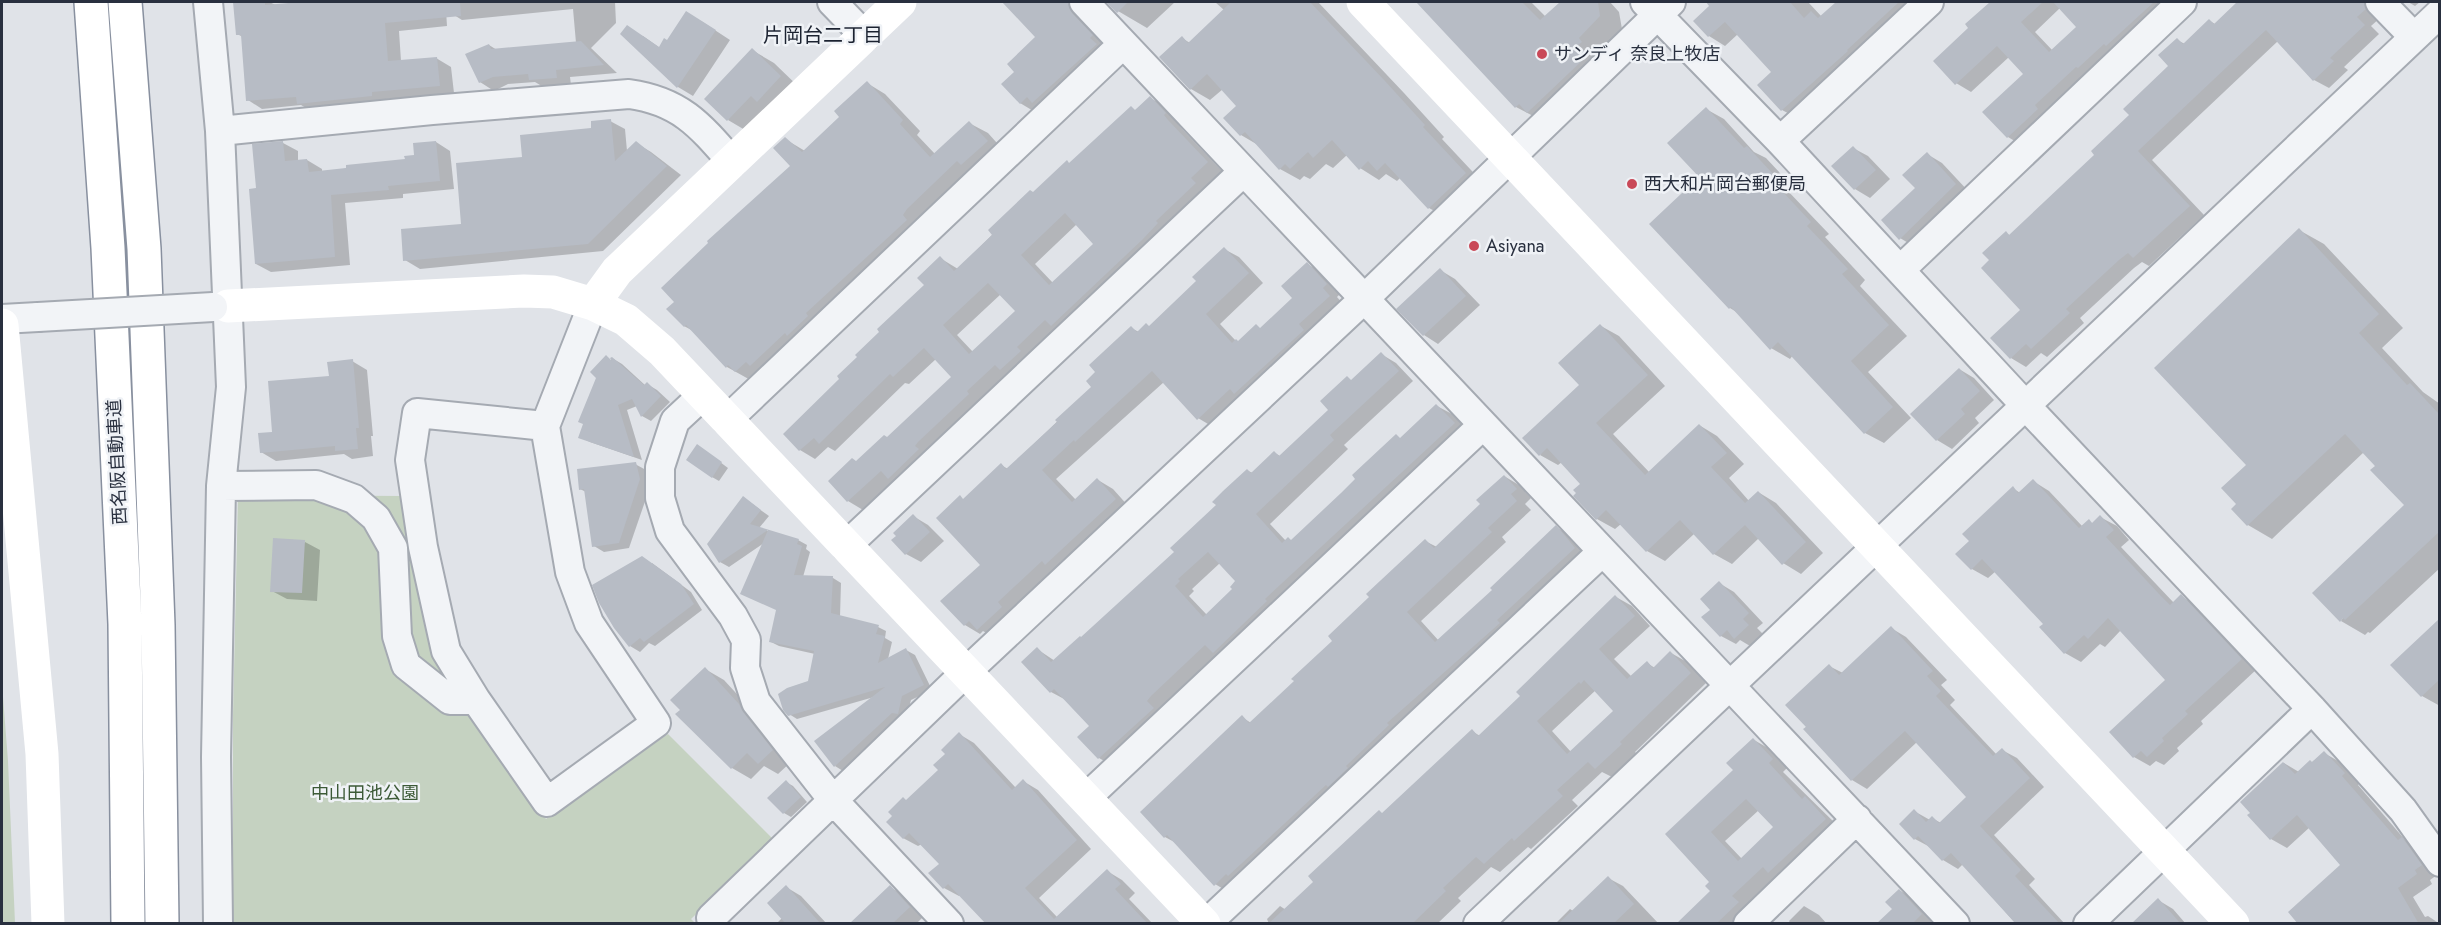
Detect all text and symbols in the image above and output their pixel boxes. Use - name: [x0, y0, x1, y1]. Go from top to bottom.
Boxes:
- district label: 片岡台二丁目: [763, 21, 883, 50]
- place label: サンディ 奈良上牧店: [1554, 41, 1720, 67]
- marker: サンディ 奈良上牧店: [1535, 47, 1549, 61]
- place label: 西大和片岡台郵便局: [1644, 171, 1806, 197]
- marker: 西大和片岡台郵便局: [1625, 177, 1639, 191]
- place label: Asiyana: [1486, 233, 1545, 259]
- marker: Asiyana: [1467, 239, 1481, 253]
- street label: 西名阪自動車道: [101, 398, 133, 526]
- park label: 中山田池公園: [311, 780, 419, 806]

